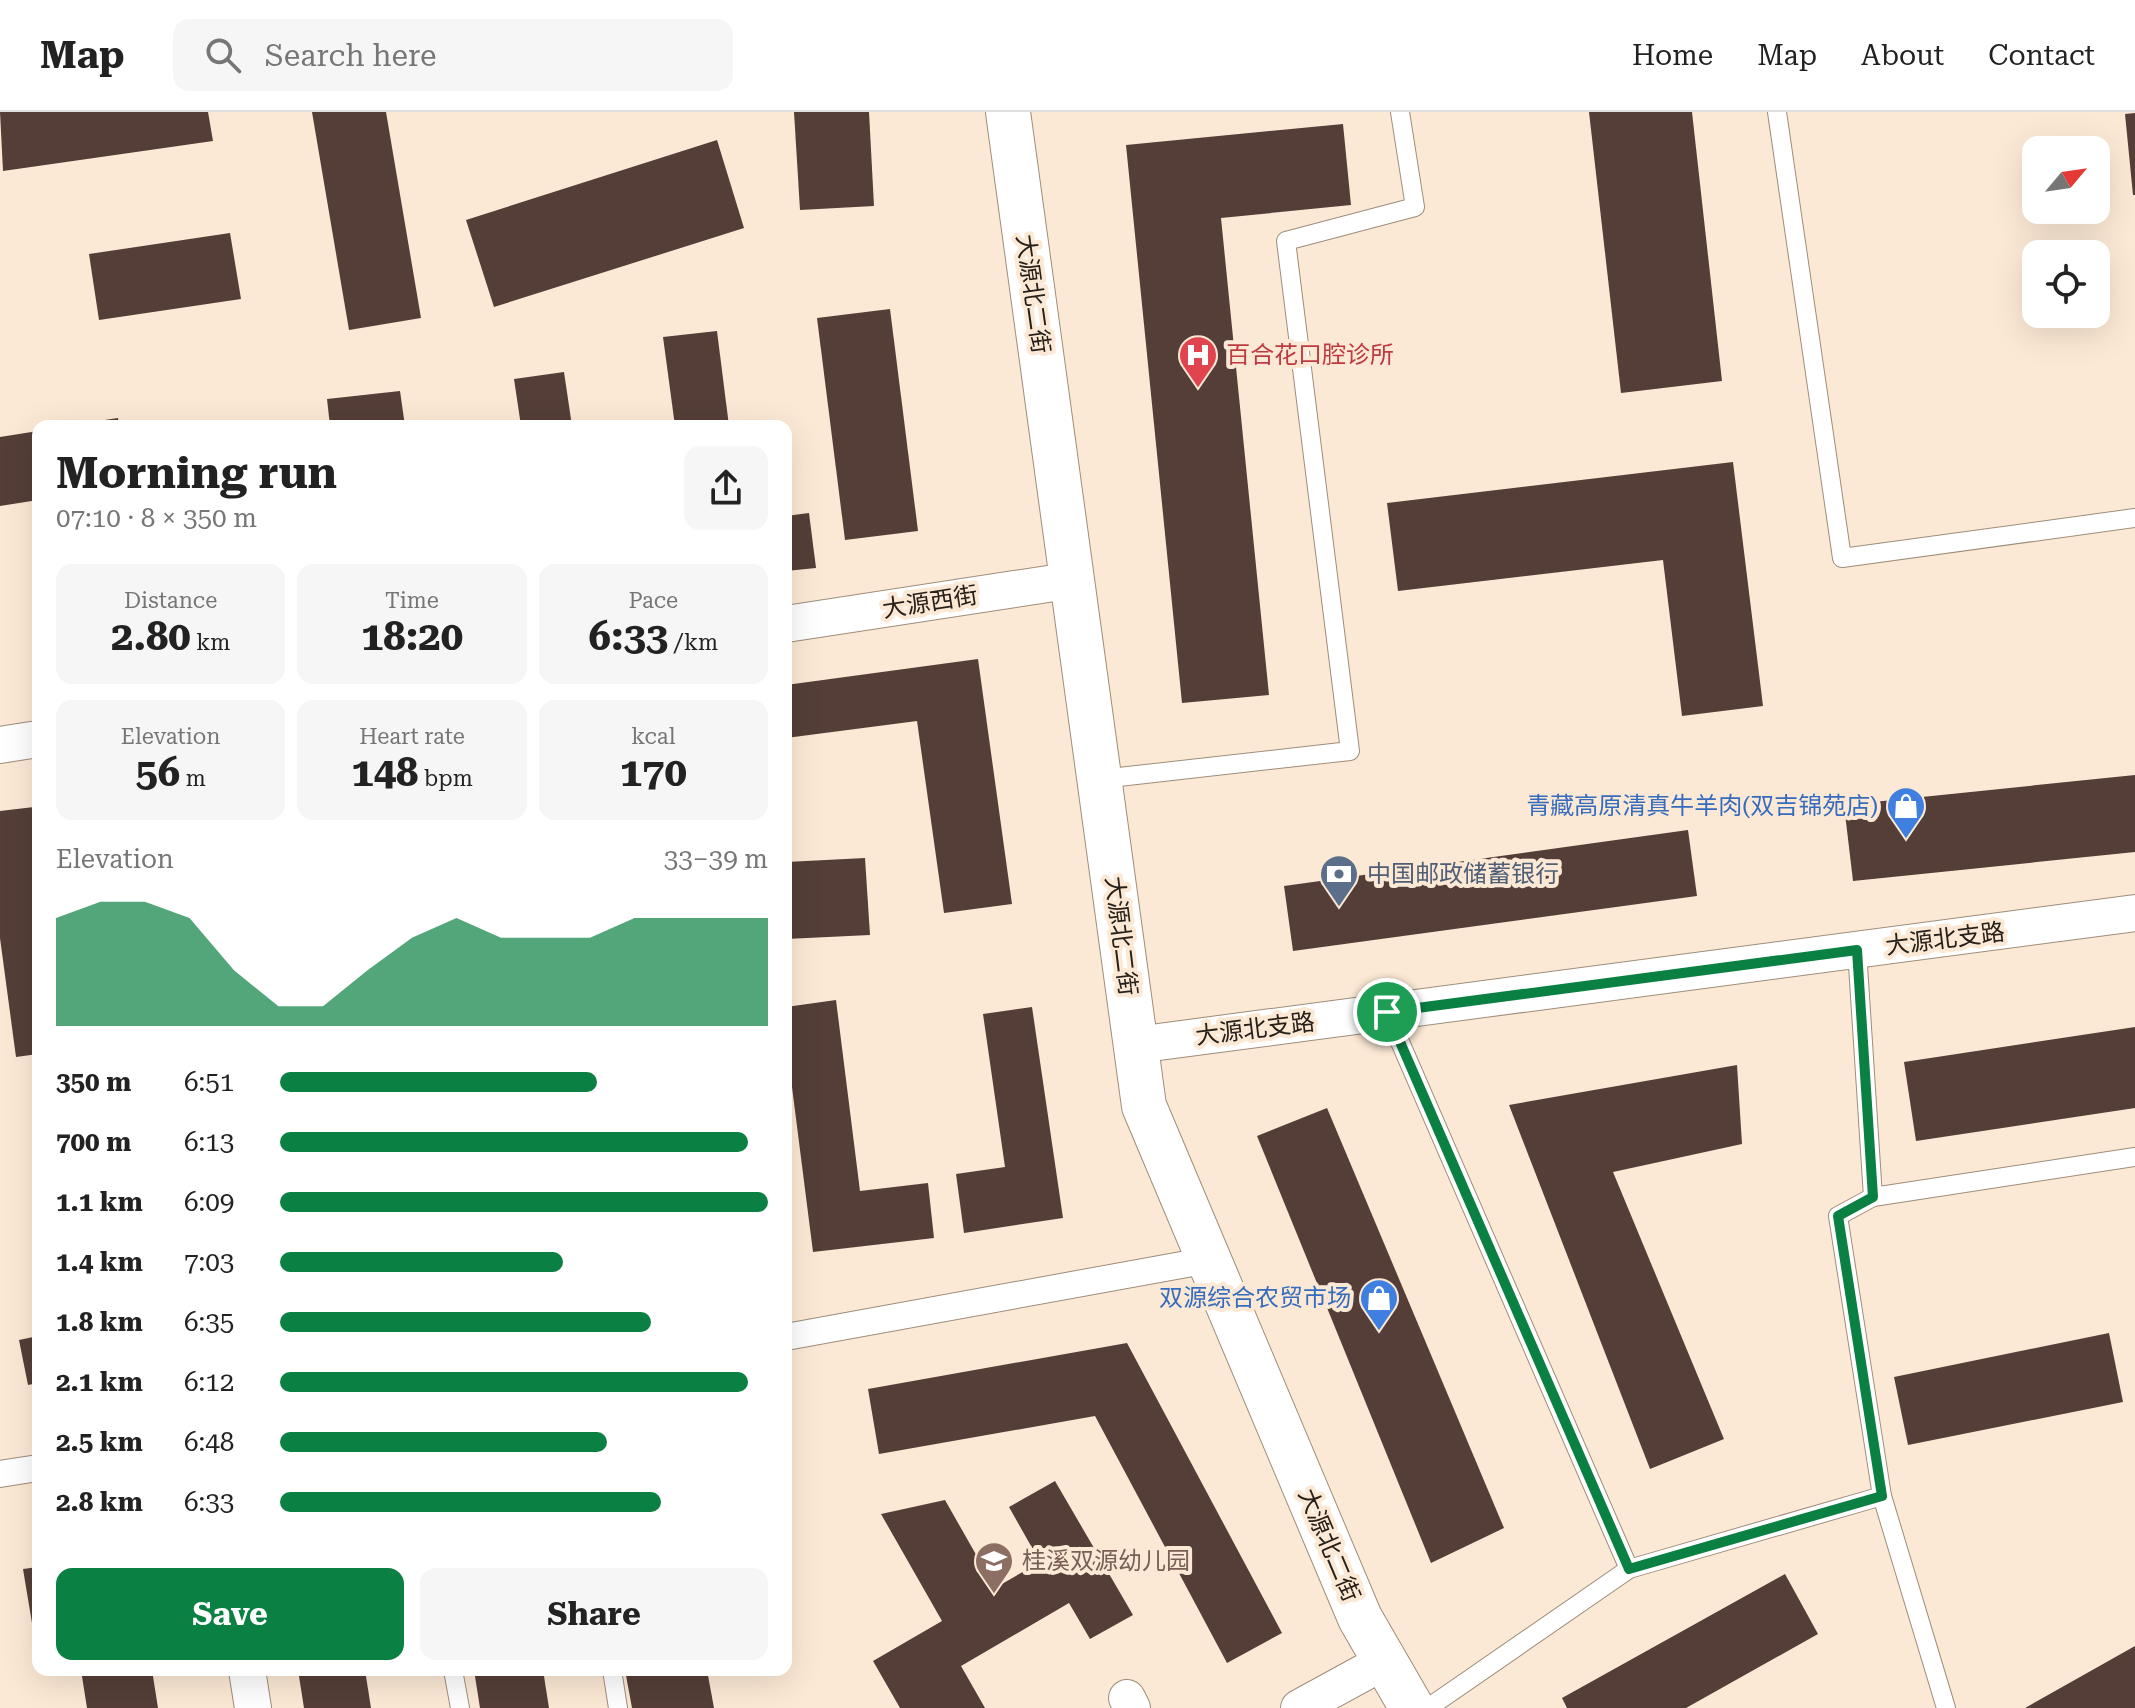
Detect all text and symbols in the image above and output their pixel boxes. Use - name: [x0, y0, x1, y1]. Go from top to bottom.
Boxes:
- search box: [173, 19, 733, 91]
- text: Map: [40, 33, 125, 77]
- icon: search: [201, 33, 245, 77]
- text: Search here: [265, 38, 437, 73]
- text: Home: [1632, 39, 1713, 72]
- text: Map: [1757, 39, 1817, 72]
- text: About: [1861, 39, 1944, 72]
- text: Contact: [1988, 39, 2095, 72]
- north arrow: [2022, 136, 2110, 224]
- map controls: [2022, 136, 2110, 328]
- street label: 大源北二街: [1011, 233, 1055, 355]
- button: locate: [2022, 240, 2110, 328]
- hospital icon: 百合花口腔诊所: [1177, 334, 1219, 389]
- place label: 百合花口腔诊所: [1226, 341, 1394, 369]
- button: share: [684, 446, 768, 530]
- text: Morning run: [56, 447, 337, 499]
- text: 07:10 · 8 × 350 m: [56, 503, 257, 533]
- street label: 大源西街: [880, 581, 980, 623]
- text: Distance: [124, 588, 217, 613]
- text: Time: [385, 588, 439, 613]
- text: Pace: [629, 588, 678, 613]
- text: 2.80: [111, 613, 191, 660]
- text: 18:20: [361, 613, 463, 660]
- text: 6:33: [588, 613, 668, 660]
- text: km: [191, 630, 230, 655]
- text: /km: [668, 630, 718, 655]
- text: Elevation: [121, 724, 221, 749]
- text: Heart rate: [359, 724, 465, 749]
- text: kcal: [631, 724, 675, 749]
- text: 56: [135, 749, 180, 796]
- text: 148: [351, 749, 418, 796]
- text: 170: [620, 749, 687, 796]
- text: m: [180, 766, 206, 791]
- text: bpm: [418, 766, 473, 791]
- shop icon: 青藏高原清真牛羊肉(双吉锦苑店): [1885, 785, 1927, 840]
- place label: 青藏高原清真牛羊肉(双吉锦苑店): [1526, 792, 1878, 820]
- text: Elevation: [56, 844, 174, 874]
- text: 33–39 m: [664, 844, 768, 874]
- bank icon: 中国邮政储蓄银行: [1318, 853, 1360, 908]
- place label: 中国邮政储蓄银行: [1367, 860, 1559, 888]
- street label: 大源北二街: [1100, 875, 1142, 997]
- street label: 大源北支路: [1884, 918, 2006, 960]
- pin: [1353, 978, 1421, 1046]
- icon: arrive: [1365, 990, 1409, 1034]
- street label: 大源北支路: [1194, 1008, 1316, 1050]
- text: 350 m: [56, 1067, 131, 1097]
- text: 6:51: [184, 1067, 234, 1097]
- text: 700 m: [56, 1127, 131, 1157]
- text: 6:13: [184, 1127, 234, 1157]
- text: 1.1 km: [56, 1187, 143, 1217]
- text: 6:09: [184, 1187, 234, 1217]
- text: 1.4 km: [56, 1247, 143, 1277]
- text: 7:03: [184, 1247, 234, 1277]
- shop icon: 双源综合农贸市场: [1358, 1277, 1400, 1332]
- place label: 双源综合农贸市场: [1159, 1284, 1351, 1312]
- text: 1.8 km: [56, 1307, 143, 1337]
- text: 6:35: [184, 1307, 234, 1337]
- text: 2.1 km: [56, 1367, 143, 1397]
- text: 6:12: [184, 1367, 234, 1397]
- text: 2.5 km: [56, 1427, 143, 1457]
- text: 6:48: [184, 1427, 234, 1457]
- street label: 大源北二街: [1293, 1484, 1365, 1606]
- text: 2.8 km: [56, 1487, 143, 1517]
- text: 6:33: [184, 1487, 234, 1517]
- school or university icon: 桂溪双源幼儿园: [973, 1540, 1015, 1595]
- place label: 桂溪双源幼儿园: [1022, 1547, 1190, 1575]
- button: Save: [56, 1568, 404, 1660]
- button: Share: [420, 1568, 768, 1660]

